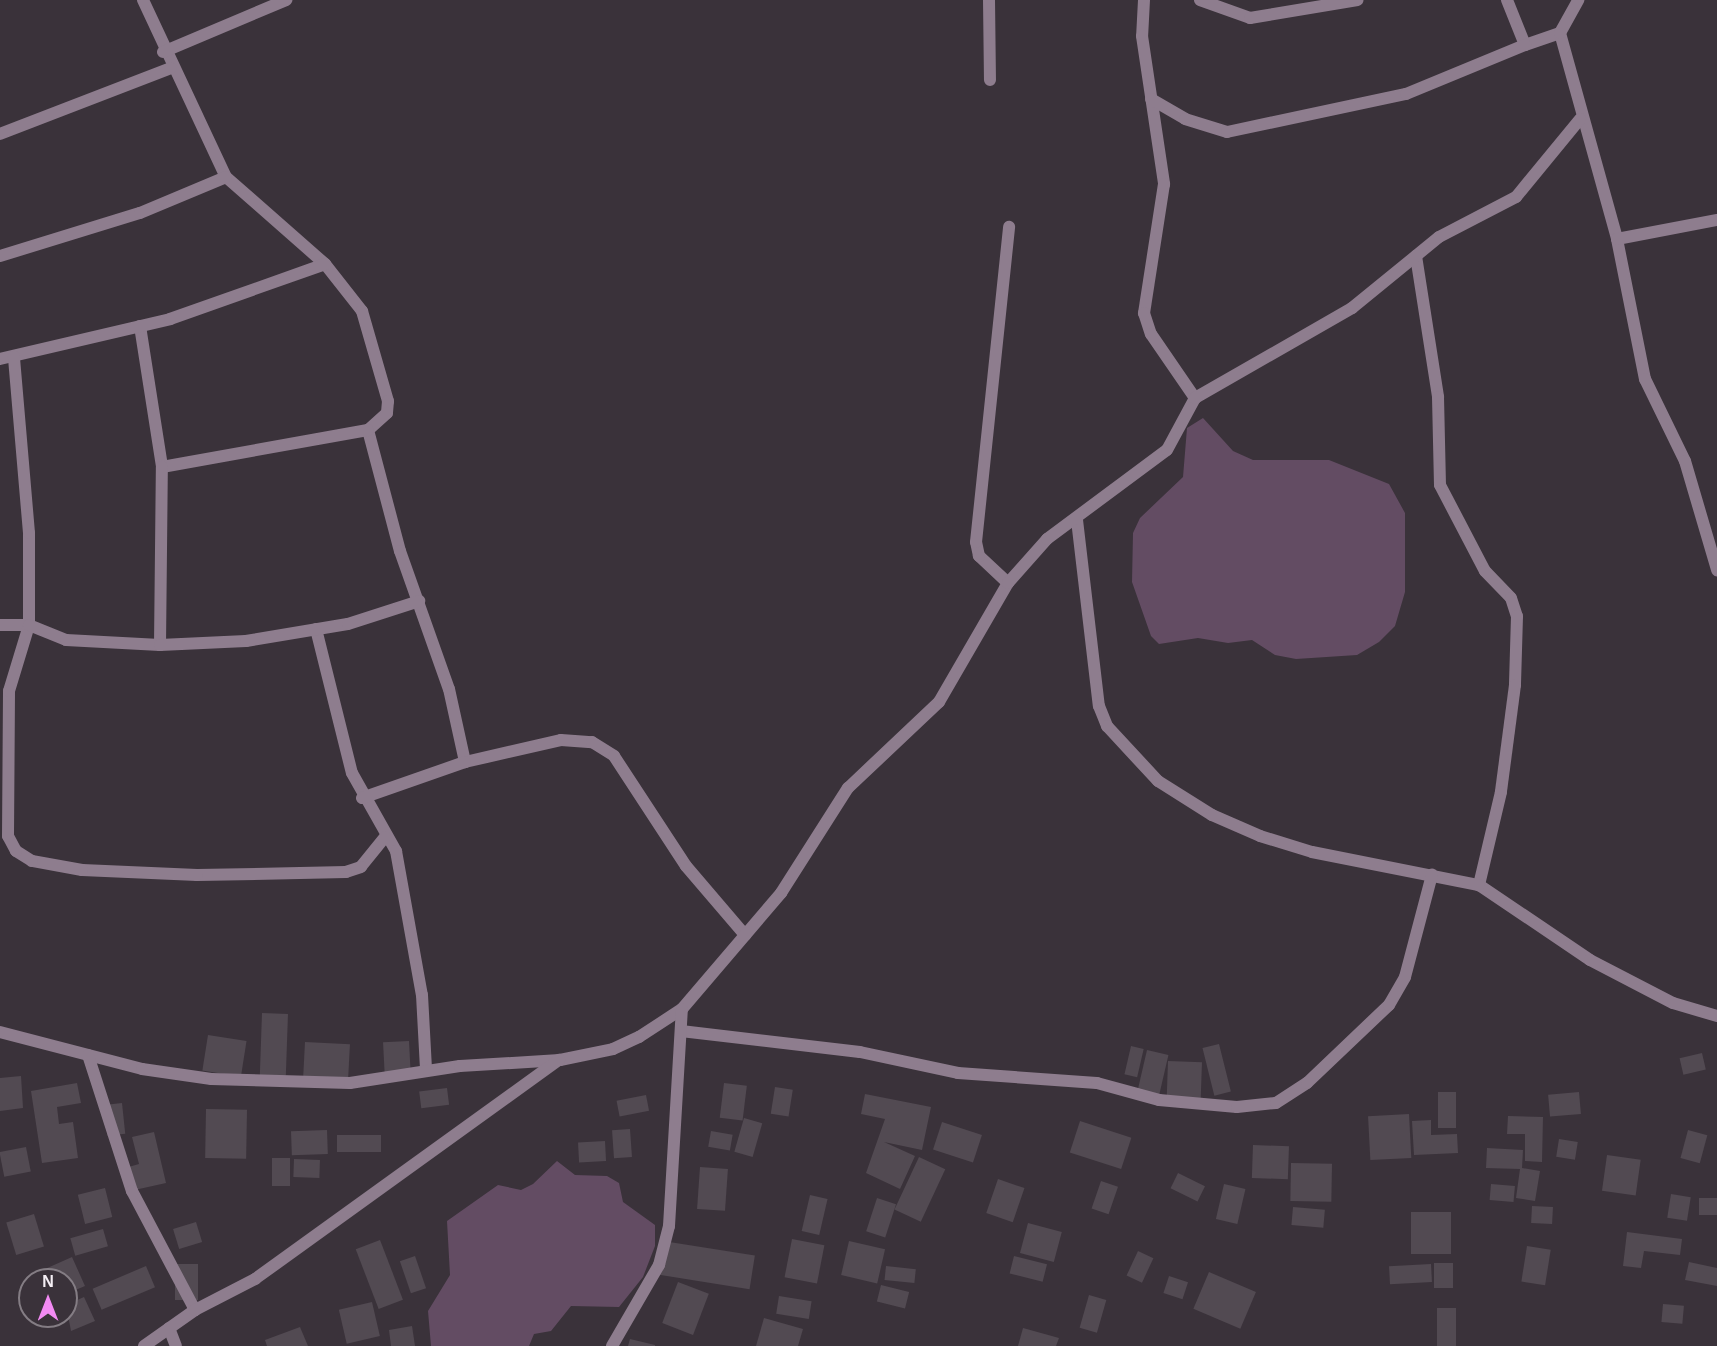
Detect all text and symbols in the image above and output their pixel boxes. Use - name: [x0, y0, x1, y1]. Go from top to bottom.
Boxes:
- north arrow: [18, 1268, 78, 1328]
- text: N: [42, 1273, 54, 1290]

